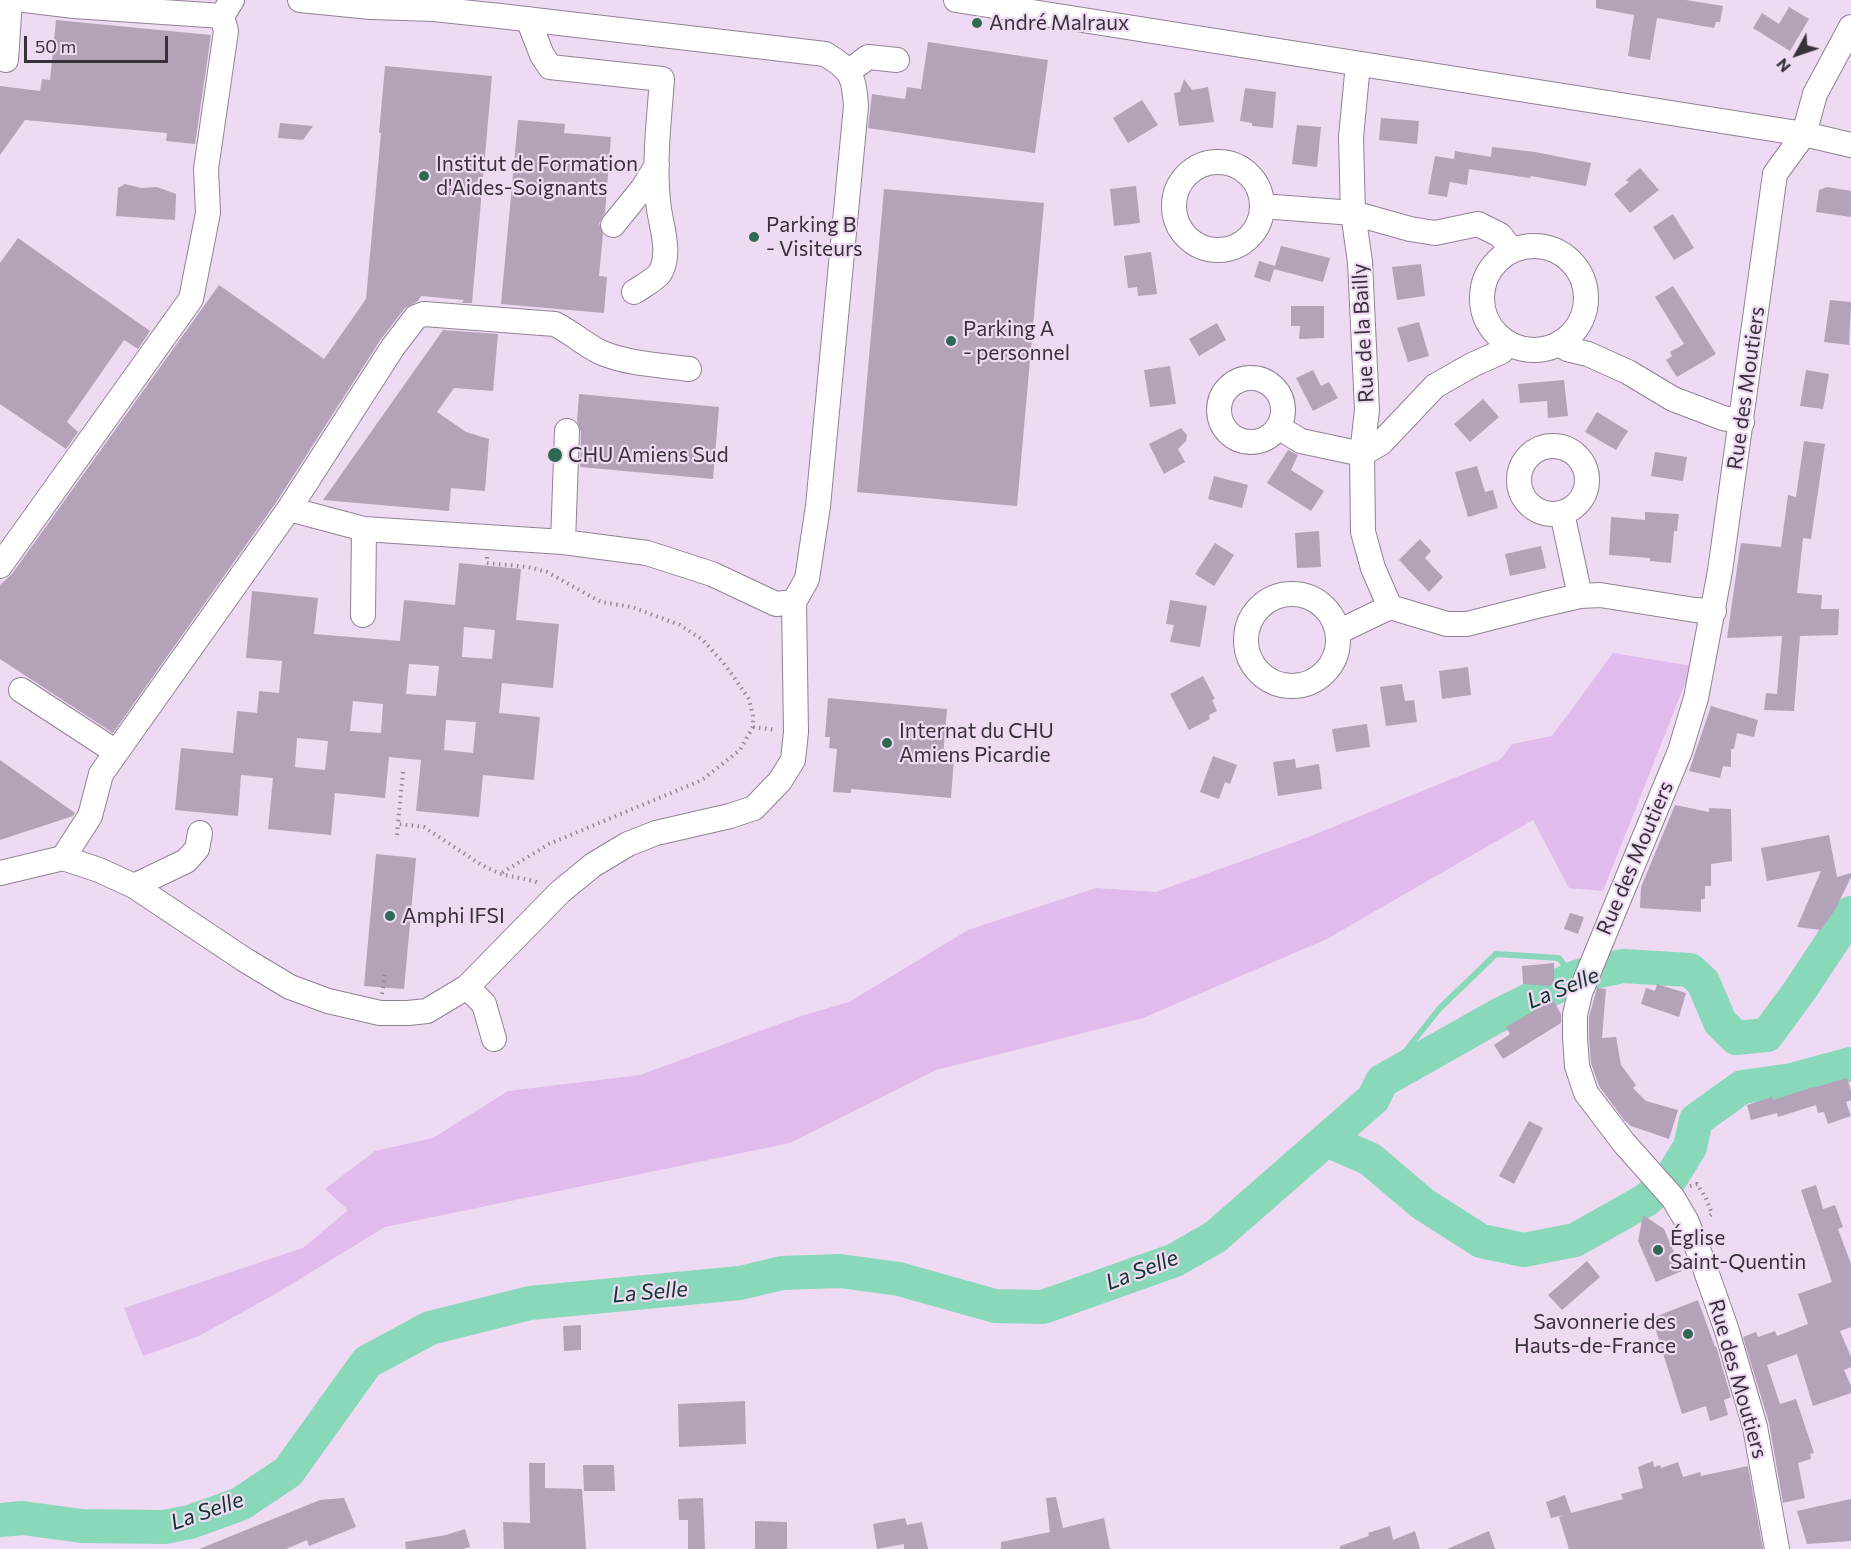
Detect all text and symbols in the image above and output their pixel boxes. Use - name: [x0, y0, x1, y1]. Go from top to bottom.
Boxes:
- place label: André Malraux: [989, 10, 1129, 36]
- marker: André Malraux: [970, 16, 984, 30]
- scale bar: [27, 24, 171, 62]
- north arrow: [1767, 24, 1827, 84]
- text: 50 m: [35, 35, 76, 57]
- text: N: [1772, 55, 1794, 77]
- place label: Institut de Formation d'Aides-Soignants: [436, 151, 638, 201]
- marker: Institut de Formation d'Aides-Soignants: [417, 169, 431, 183]
- place label: Parking B - Visiteurs: [766, 212, 863, 262]
- marker: Parking B - Visiteurs: [747, 230, 761, 244]
- street label: Rue de la Bailly: [1347, 263, 1379, 403]
- street label: Rue des Moutiers: [1722, 305, 1770, 471]
- place label: Parking A - personnel: [963, 316, 1070, 366]
- marker: Parking A - personnel: [944, 334, 958, 348]
- place label: CHU Amiens Sud: [568, 442, 729, 468]
- marker: CHU Amiens Sud: [546, 446, 564, 464]
- place label: Internat du CHU Amiens Picardie: [899, 718, 1054, 768]
- marker: Internat du CHU Amiens Picardie: [880, 736, 894, 750]
- street label: Rue des Moutiers: [1591, 777, 1679, 939]
- place label: Amphi IFSI: [402, 903, 505, 929]
- marker: Amphi IFSI: [383, 909, 397, 923]
- water label: La Selle: [1523, 962, 1603, 1014]
- place label: Église Saint-Quentin: [1670, 1225, 1806, 1275]
- marker: Église Saint-Quentin: [1651, 1243, 1665, 1257]
- water label: La Selle: [1102, 1244, 1182, 1296]
- water label: La Selle: [611, 1276, 689, 1308]
- street label: Rue des Moutiers: [1703, 1296, 1773, 1462]
- place label: Savonnerie des Hauts-de-France: [1514, 1309, 1676, 1359]
- marker: Savonnerie des Hauts-de-France: [1681, 1327, 1695, 1341]
- water label: La Selle: [167, 1486, 247, 1536]

